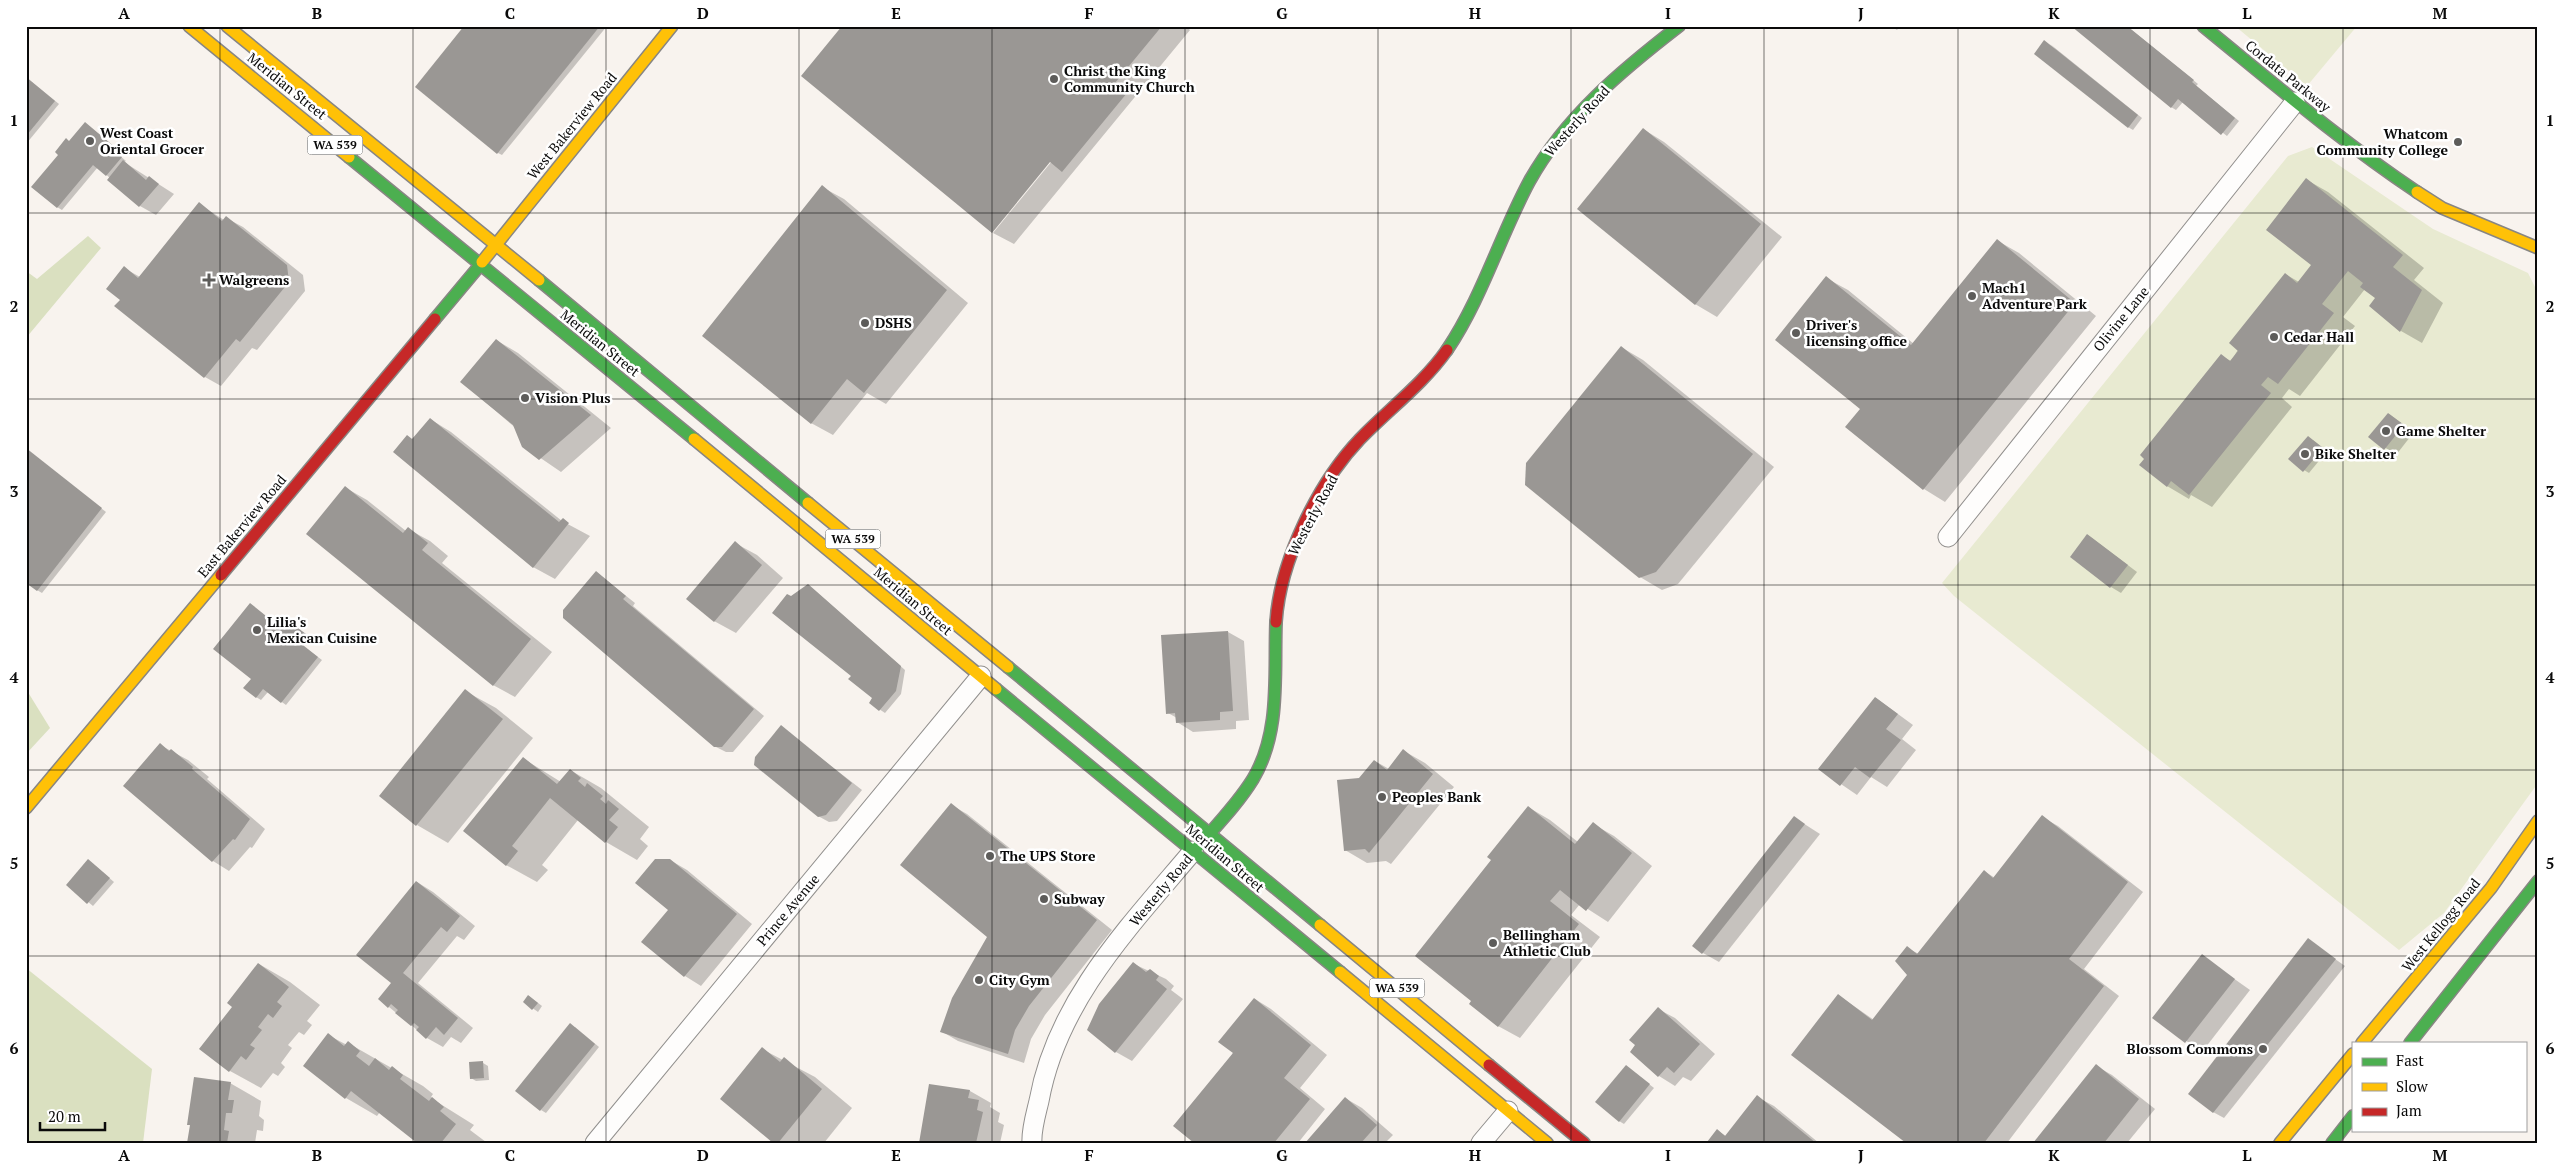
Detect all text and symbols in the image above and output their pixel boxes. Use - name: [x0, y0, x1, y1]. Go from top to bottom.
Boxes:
- text: A: [118, 2, 130, 24]
- text: B: [312, 2, 322, 24]
- text: C: [505, 2, 515, 24]
- text: D: [697, 2, 709, 24]
- text: E: [891, 2, 901, 24]
- text: F: [1084, 2, 1094, 24]
- text: G: [1276, 2, 1288, 24]
- text: H: [1469, 2, 1481, 24]
- text: I: [1665, 2, 1671, 24]
- text: J: [1858, 2, 1864, 24]
- text: K: [2048, 2, 2060, 24]
- text: L: [2242, 2, 2252, 24]
- text: M: [2433, 2, 2448, 24]
- street label: Cordata Parkway: [2242, 35, 2336, 116]
- street label: Meridian Street: [244, 48, 332, 124]
- place label: Christ the King Community Church: [1064, 61, 1195, 96]
- street label: West Bakerview Road: [523, 68, 621, 183]
- marker: Christ the King Community Church: [1048, 73, 1060, 85]
- street label: Westerly Road: [1540, 81, 1614, 160]
- text: 1: [9, 109, 19, 131]
- text: 1: [2545, 109, 2555, 131]
- place label: West Coast Oriental Grocer: [100, 123, 204, 158]
- place label: Whatcom Community College: [2317, 124, 2448, 159]
- marker: West Coast Oriental Grocer: [84, 135, 96, 147]
- road number: WA 539: [308, 136, 362, 154]
- marker: Whatcom Community College: [2452, 136, 2464, 148]
- place label: Walgreens: [219, 270, 289, 289]
- marker: Walgreens: [203, 274, 215, 286]
- place label: Mach1 Adventure Park: [1982, 278, 2088, 313]
- street label: Olivine Lane: [2088, 282, 2153, 355]
- marker: Mach1 Adventure Park: [1966, 290, 1978, 302]
- text: 2: [9, 295, 19, 317]
- text: 2: [2545, 295, 2555, 317]
- street label: Meridian Street: [557, 305, 645, 381]
- place label: DSHS: [875, 313, 912, 332]
- place label: Driver's licensing office: [1806, 315, 1907, 350]
- marker: DSHS: [859, 317, 871, 329]
- marker: Driver's licensing office: [1790, 327, 1802, 339]
- place label: Cedar Hall: [2284, 327, 2355, 346]
- marker: Cedar Hall: [2268, 331, 2280, 343]
- place label: Vision Plus: [535, 388, 611, 407]
- marker: Vision Plus: [519, 392, 531, 404]
- place label: Game Shelter: [2396, 421, 2486, 440]
- marker: Game Shelter: [2380, 425, 2392, 437]
- place label: Bike Shelter: [2315, 444, 2396, 463]
- marker: Bike Shelter: [2299, 448, 2311, 460]
- street label: East Bakerview Road: [193, 470, 290, 581]
- street label: Westerly Road: [1283, 471, 1342, 558]
- text: 3: [9, 480, 19, 502]
- text: 3: [2545, 480, 2555, 502]
- road number: WA 539: [826, 530, 880, 548]
- street label: Meridian Street: [870, 562, 957, 640]
- place label: Lilia's Mexican Cuisine: [267, 612, 378, 647]
- marker: Lilia's Mexican Cuisine: [251, 624, 263, 636]
- text: 4: [9, 666, 19, 688]
- text: 4: [2545, 666, 2555, 688]
- place label: Peoples Bank: [1392, 787, 1482, 806]
- marker: Peoples Bank: [1376, 791, 1388, 803]
- street label: Meridian Street: [1182, 819, 1269, 897]
- place label: The UPS Store: [1000, 846, 1096, 865]
- street label: Westerly Road: [1125, 849, 1197, 930]
- marker: The UPS Store: [984, 850, 996, 862]
- text: 5: [9, 852, 19, 874]
- text: 5: [2545, 852, 2555, 874]
- street label: Prince Avenue: [752, 870, 823, 950]
- street label: West Kellogg Road: [2397, 874, 2484, 975]
- place label: Subway: [1054, 889, 1105, 908]
- marker: Subway: [1038, 893, 1050, 905]
- place label: Bellingham Athletic Club: [1503, 925, 1591, 960]
- marker: Bellingham Athletic Club: [1487, 937, 1499, 949]
- place label: City Gym: [989, 970, 1050, 989]
- marker: City Gym: [973, 974, 985, 986]
- road number: WA 539: [1370, 978, 1424, 998]
- text: 6: [9, 1037, 19, 1059]
- text: 6: [2545, 1037, 2555, 1059]
- place label: Blossom Commons: [2127, 1039, 2253, 1058]
- legend: [2352, 1042, 2526, 1132]
- marker: Blossom Commons: [2257, 1043, 2269, 1055]
- text: Fast: [2396, 1050, 2424, 1070]
- text: Slow: [2396, 1076, 2429, 1096]
- scale bar: [40, 1099, 105, 1131]
- text: Jam: [2396, 1100, 2422, 1120]
- text: 20 m: [48, 1106, 81, 1126]
- text: A: [118, 1144, 130, 1166]
- text: B: [312, 1144, 322, 1166]
- text: C: [505, 1144, 515, 1166]
- text: D: [697, 1144, 709, 1166]
- text: E: [891, 1144, 901, 1166]
- text: F: [1084, 1144, 1094, 1166]
- text: G: [1276, 1144, 1288, 1166]
- text: H: [1469, 1144, 1481, 1166]
- text: I: [1665, 1144, 1671, 1166]
- text: J: [1858, 1144, 1864, 1166]
- text: K: [2048, 1144, 2060, 1166]
- text: L: [2242, 1144, 2252, 1166]
- text: M: [2433, 1144, 2448, 1166]

